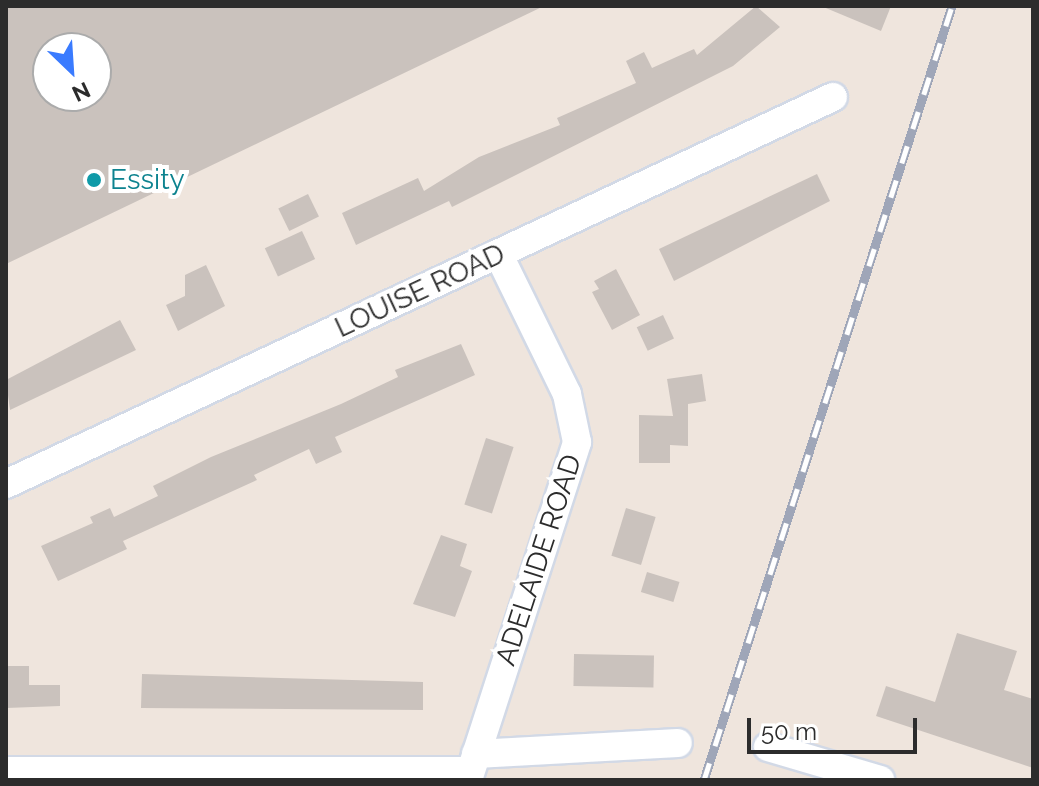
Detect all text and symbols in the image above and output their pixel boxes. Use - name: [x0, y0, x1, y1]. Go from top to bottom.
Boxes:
- north arrow: [32, 32, 112, 112]
- text: N: [68, 77, 94, 107]
- place label: Essity: [110, 163, 185, 197]
- marker: Essity: [85, 171, 103, 189]
- street label: LOUISE ROAD: [330, 237, 510, 345]
- street label: ADELAIDE ROAD: [489, 450, 589, 670]
- scale bar: [751, 702, 921, 752]
- text: 50 m: [761, 717, 817, 746]

